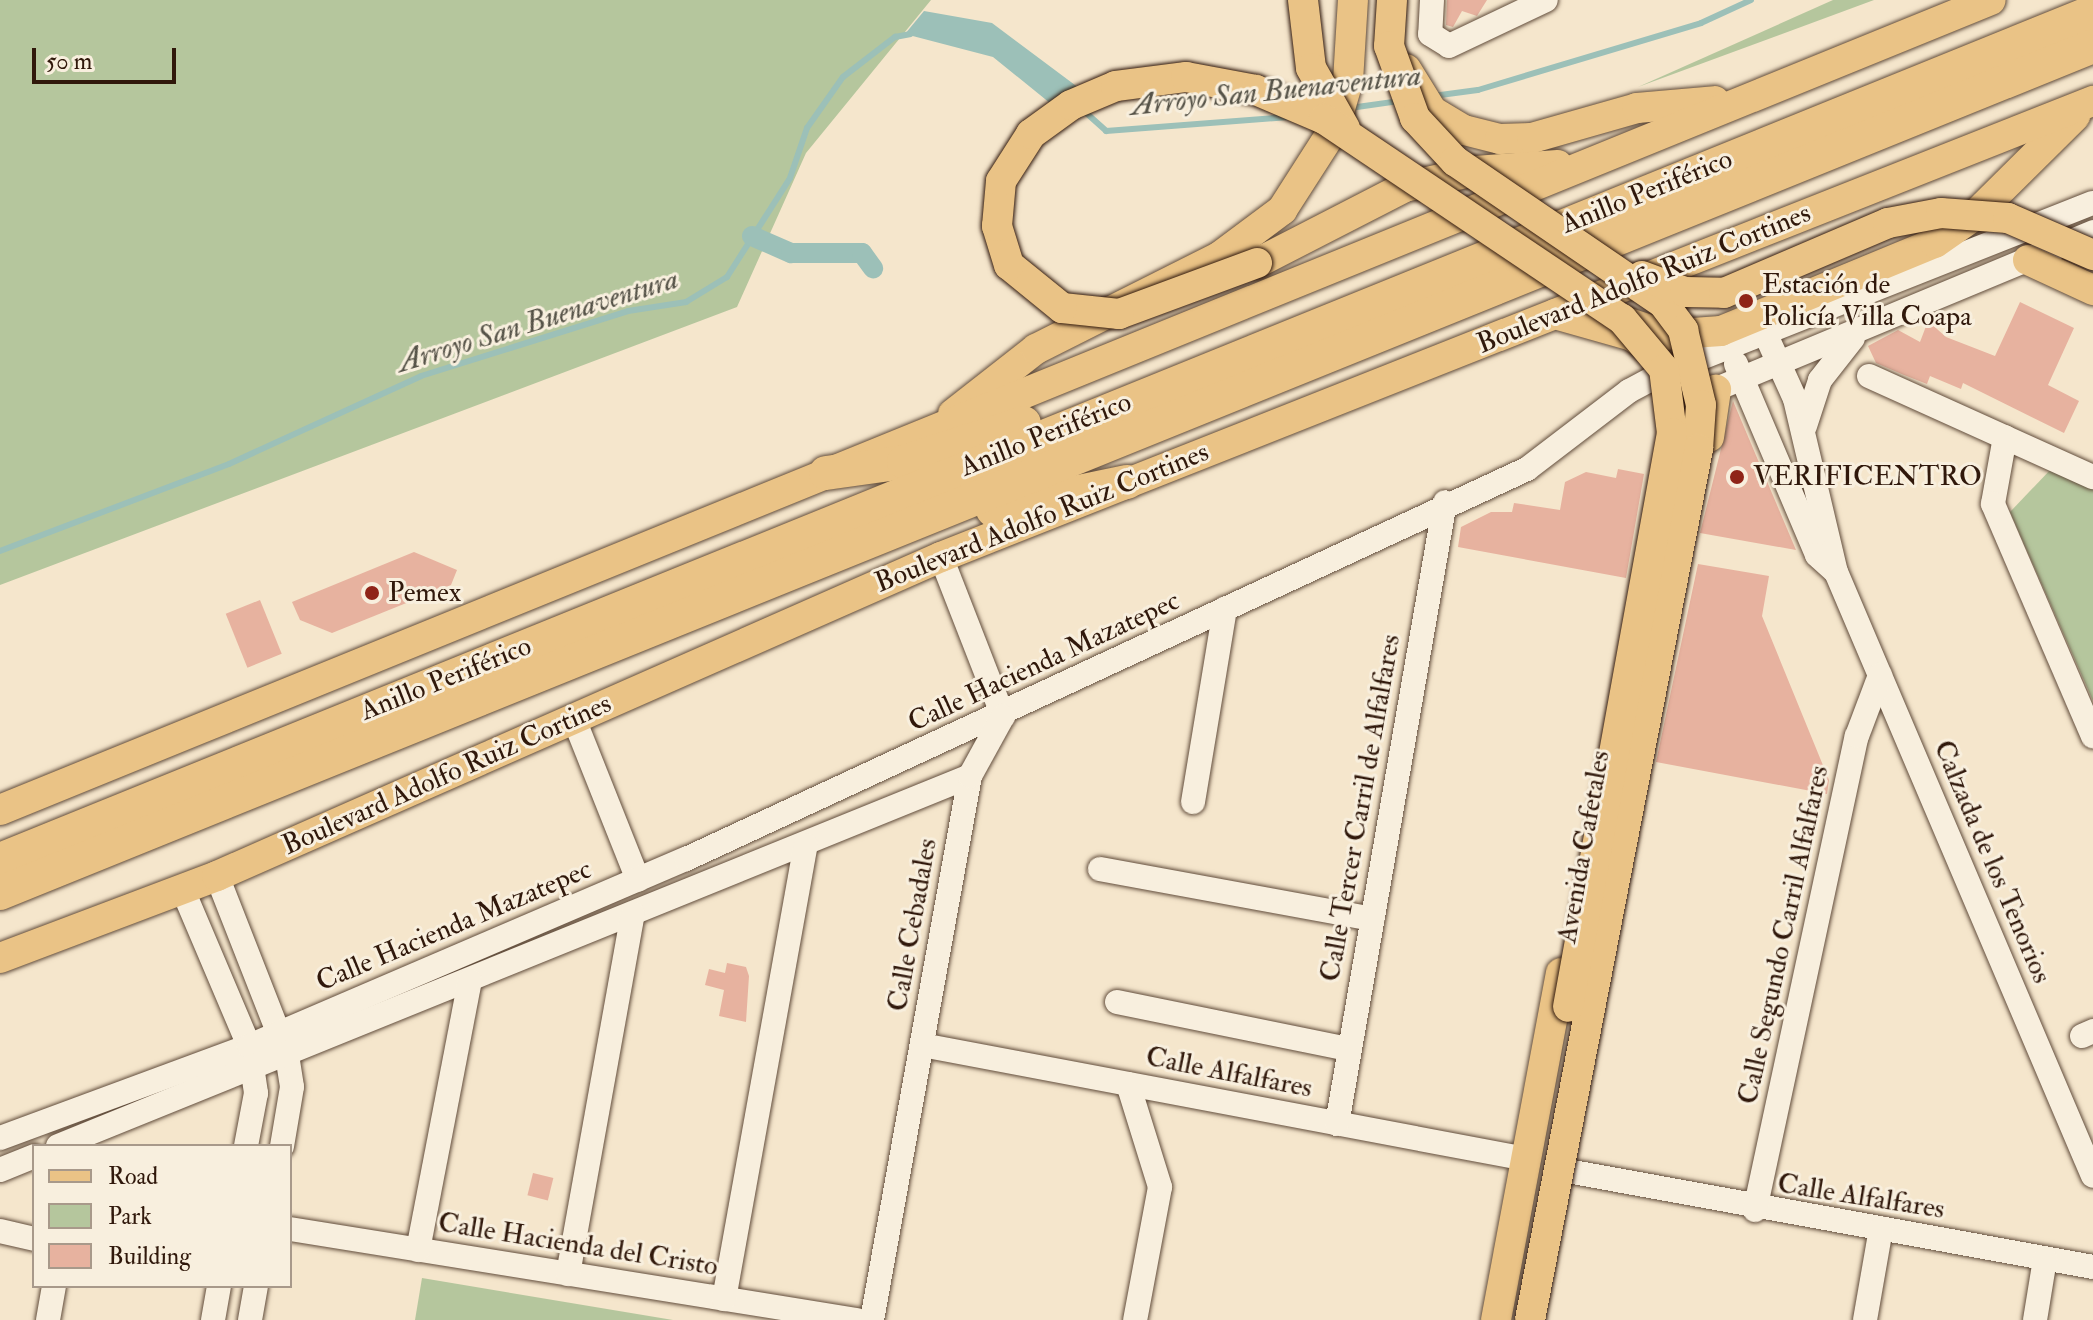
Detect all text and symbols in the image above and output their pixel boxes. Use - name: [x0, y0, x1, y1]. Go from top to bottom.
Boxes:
- scale bar: [36, 32, 180, 82]
- text: 50 m: [46, 46, 92, 77]
- water label: Arroyo San Buenaventura: [1129, 58, 1423, 124]
- street label: Anillo Periférico: [1557, 142, 1737, 242]
- street label: Boulevard Adolfo Ruiz Cortines: [1472, 197, 1816, 361]
- water label: Arroyo San Buenaventura: [393, 261, 683, 381]
- place label: Estación de Policía Villa Coapa: [1762, 268, 1972, 334]
- marker: Estación de Policía Villa Coapa: [1737, 292, 1755, 310]
- street label: Anillo Periférico: [956, 385, 1136, 485]
- street label: Boulevard Adolfo Ruiz Cortines: [870, 436, 1214, 600]
- place label: VERIFICENTRO: [1753, 460, 1982, 494]
- marker: VERIFICENTRO: [1728, 468, 1746, 486]
- place label: Pemex: [388, 576, 461, 610]
- marker: Pemex: [363, 584, 381, 602]
- street label: Calle Hacienda Mazatepec: [903, 584, 1185, 740]
- street label: Anillo Periférico: [356, 629, 536, 729]
- street label: Calle Tercer Carril de Alfalfares: [1314, 632, 1408, 984]
- street label: Boulevard Adolfo Ruiz Cortines: [277, 687, 617, 863]
- street label: Calzada de los Tenorios: [1926, 736, 2058, 988]
- street label: Avenida Cafetales: [1551, 748, 1617, 946]
- street label: Calle Segundo Carril Alfalfares: [1732, 763, 1836, 1107]
- street label: Calle Cebadales: [881, 836, 945, 1014]
- street label: Calle Hacienda Mazatepec: [311, 853, 597, 999]
- street label: Calle Alfalfares: [1143, 1040, 1315, 1106]
- legend: [32, 1144, 292, 1288]
- text: Road: [108, 1161, 158, 1192]
- street label: Calle Alfalfares: [1775, 1167, 1947, 1227]
- text: Park: [108, 1201, 152, 1232]
- street label: Calle Hacienda del Cristo: [436, 1206, 720, 1284]
- text: Building: [108, 1241, 191, 1272]

